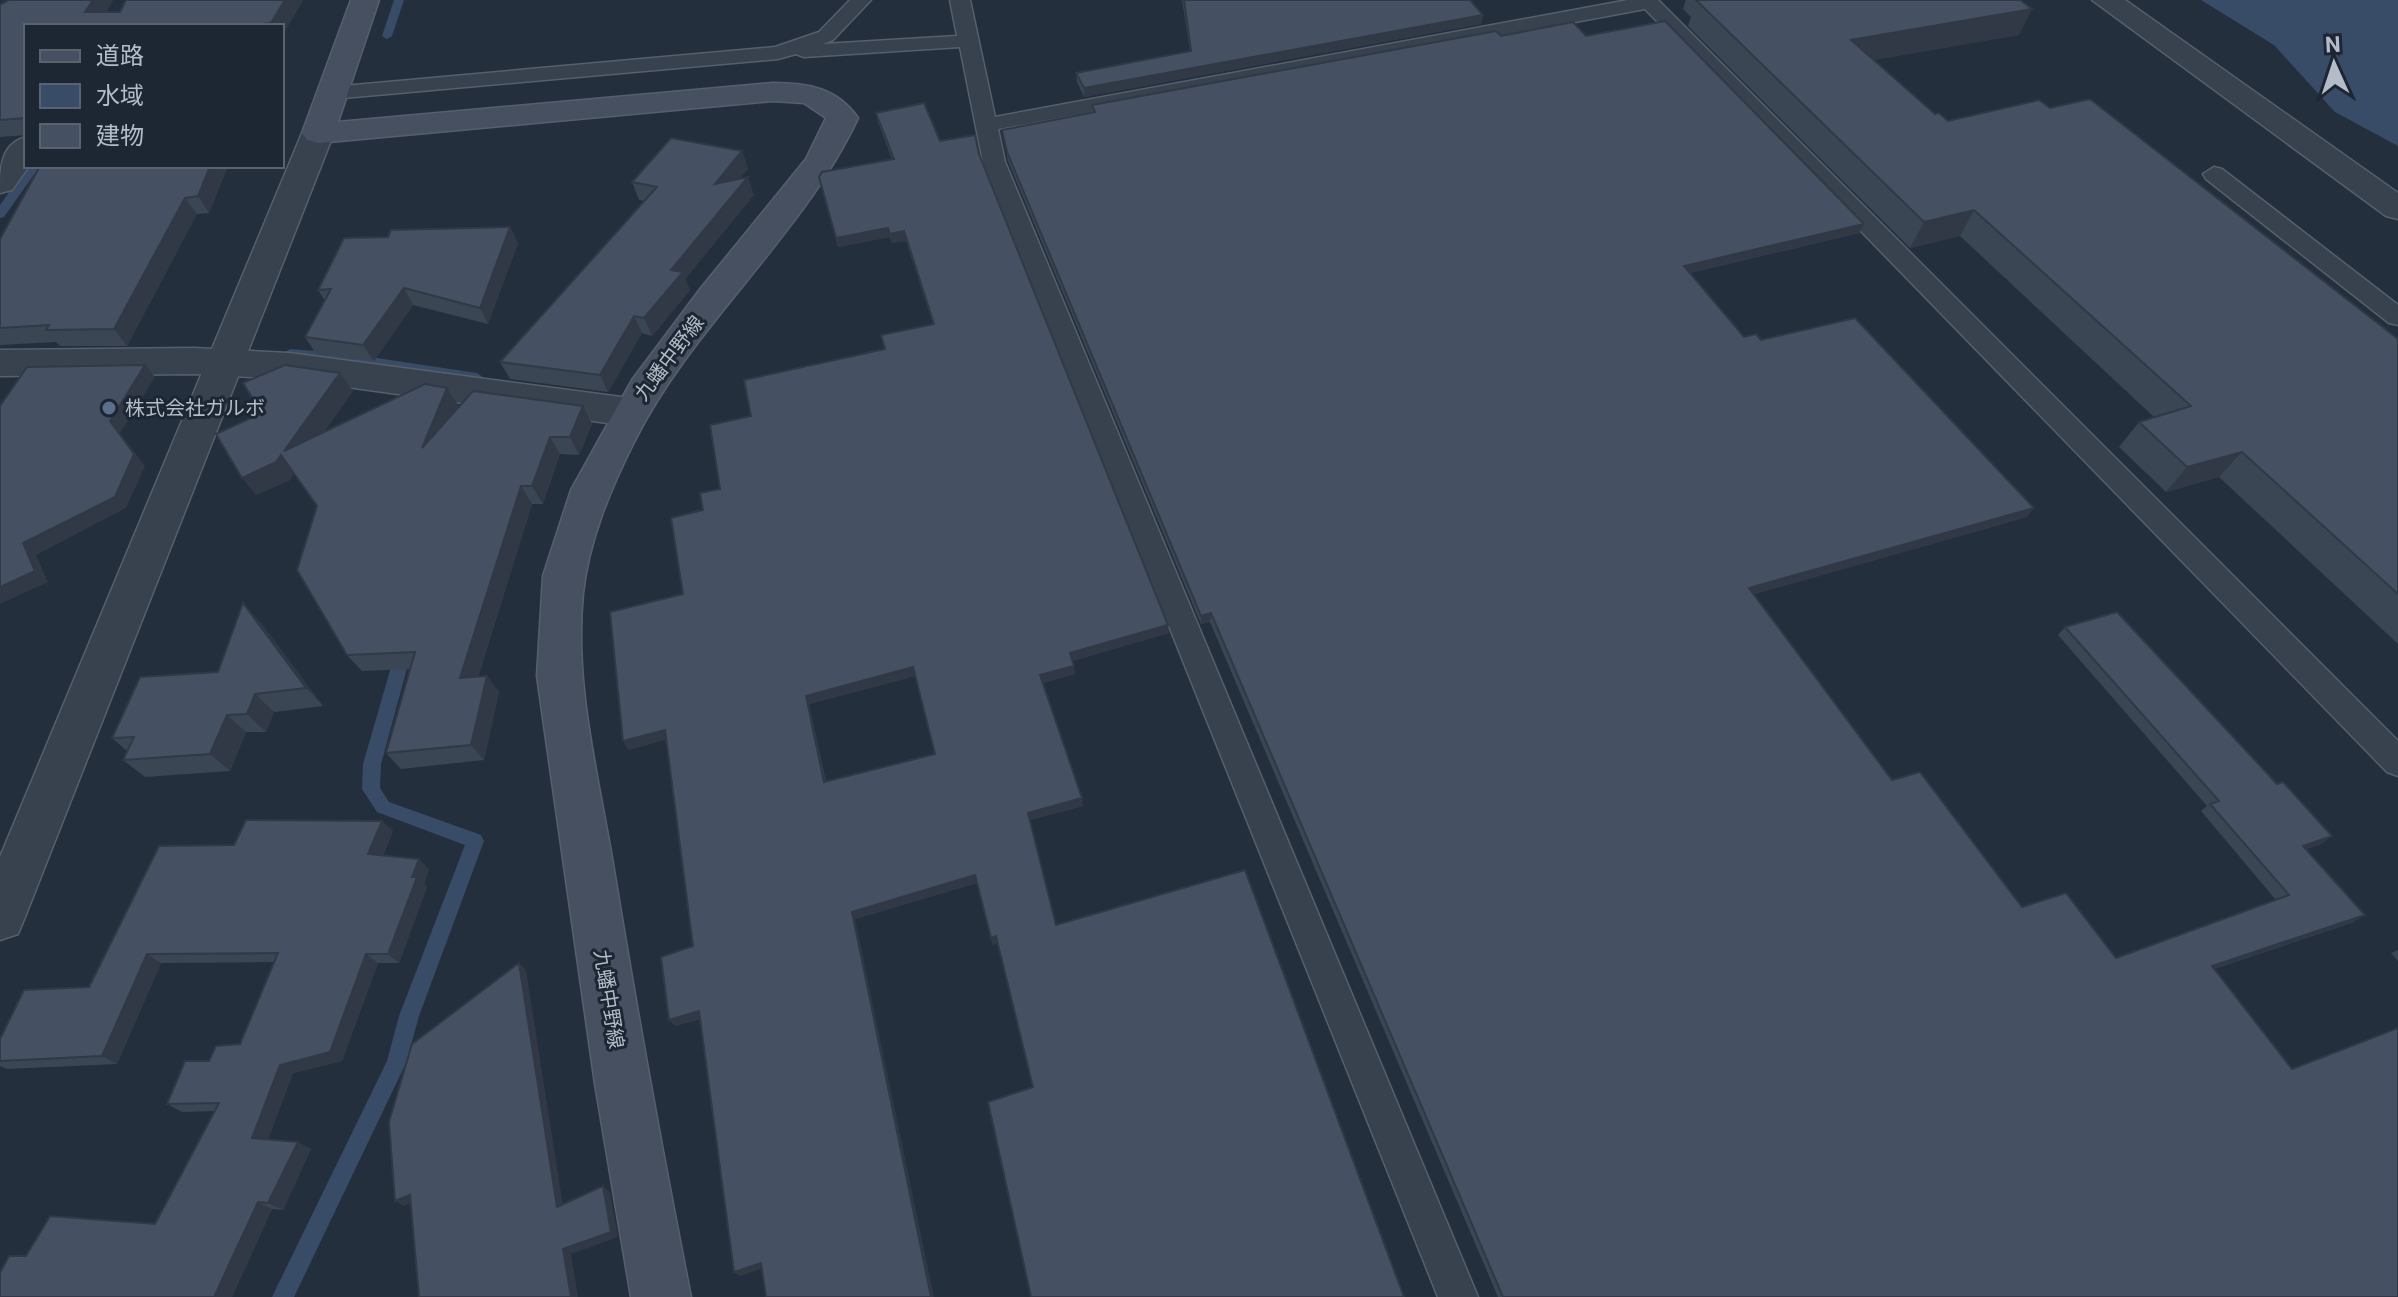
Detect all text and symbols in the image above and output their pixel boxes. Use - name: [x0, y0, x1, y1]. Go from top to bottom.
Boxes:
- legend: [24, 24, 284, 168]
- north arrow: [2294, 24, 2374, 104]
- text: N: [2325, 32, 2341, 57]
- text: 道路: [96, 42, 144, 70]
- text: 水域: [96, 82, 144, 110]
- text: 建物: [96, 122, 144, 150]
- street label: 九蟠中野線: [629, 311, 709, 405]
- place label: 株式会社ガルボ: [125, 396, 265, 420]
- marker: 株式会社ガルボ: [100, 399, 118, 417]
- street label: 九蟠中野線: [589, 948, 629, 1050]

